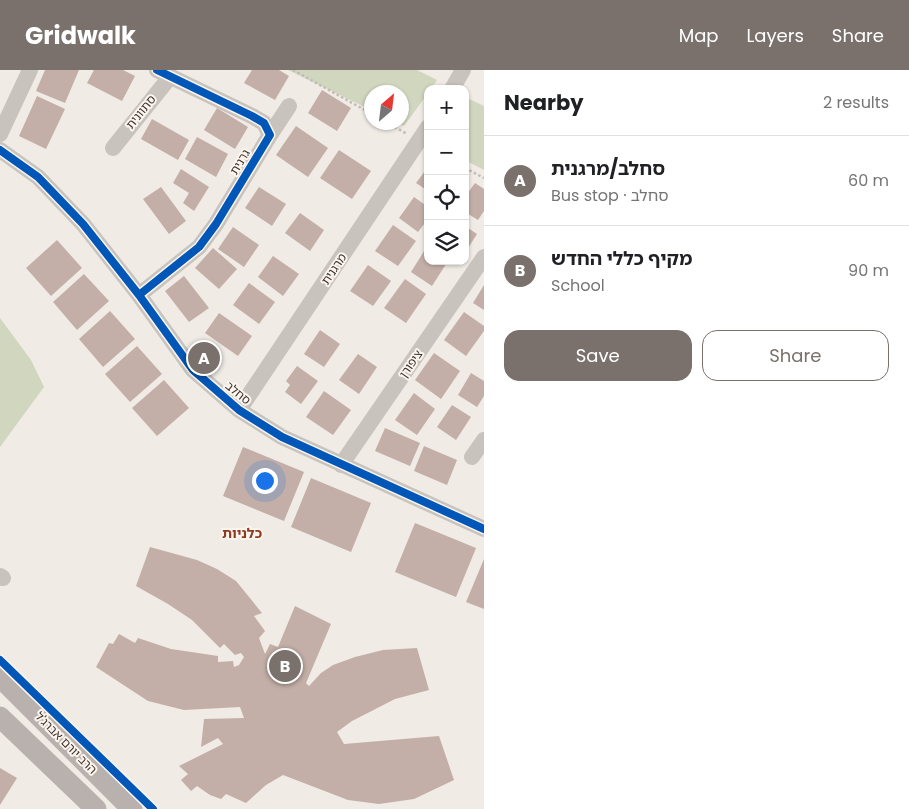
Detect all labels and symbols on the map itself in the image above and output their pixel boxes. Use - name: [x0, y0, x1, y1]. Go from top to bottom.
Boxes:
- north arrow: [364, 85, 409, 130]
- street label: סתוונית: [122, 91, 160, 132]
- street label: גרנית: [225, 145, 254, 178]
- street label: מרגנית: [317, 250, 350, 288]
- pin: A: [188, 339, 220, 377]
- street label: ציפורן: [395, 346, 427, 381]
- street label: סחלב: [222, 377, 255, 408]
- your location: [252, 468, 278, 494]
- district label: כלניות: [222, 523, 262, 543]
- pin: B: [269, 647, 301, 685]
- street label: הרב יורם אברג'ל: [32, 708, 101, 777]

